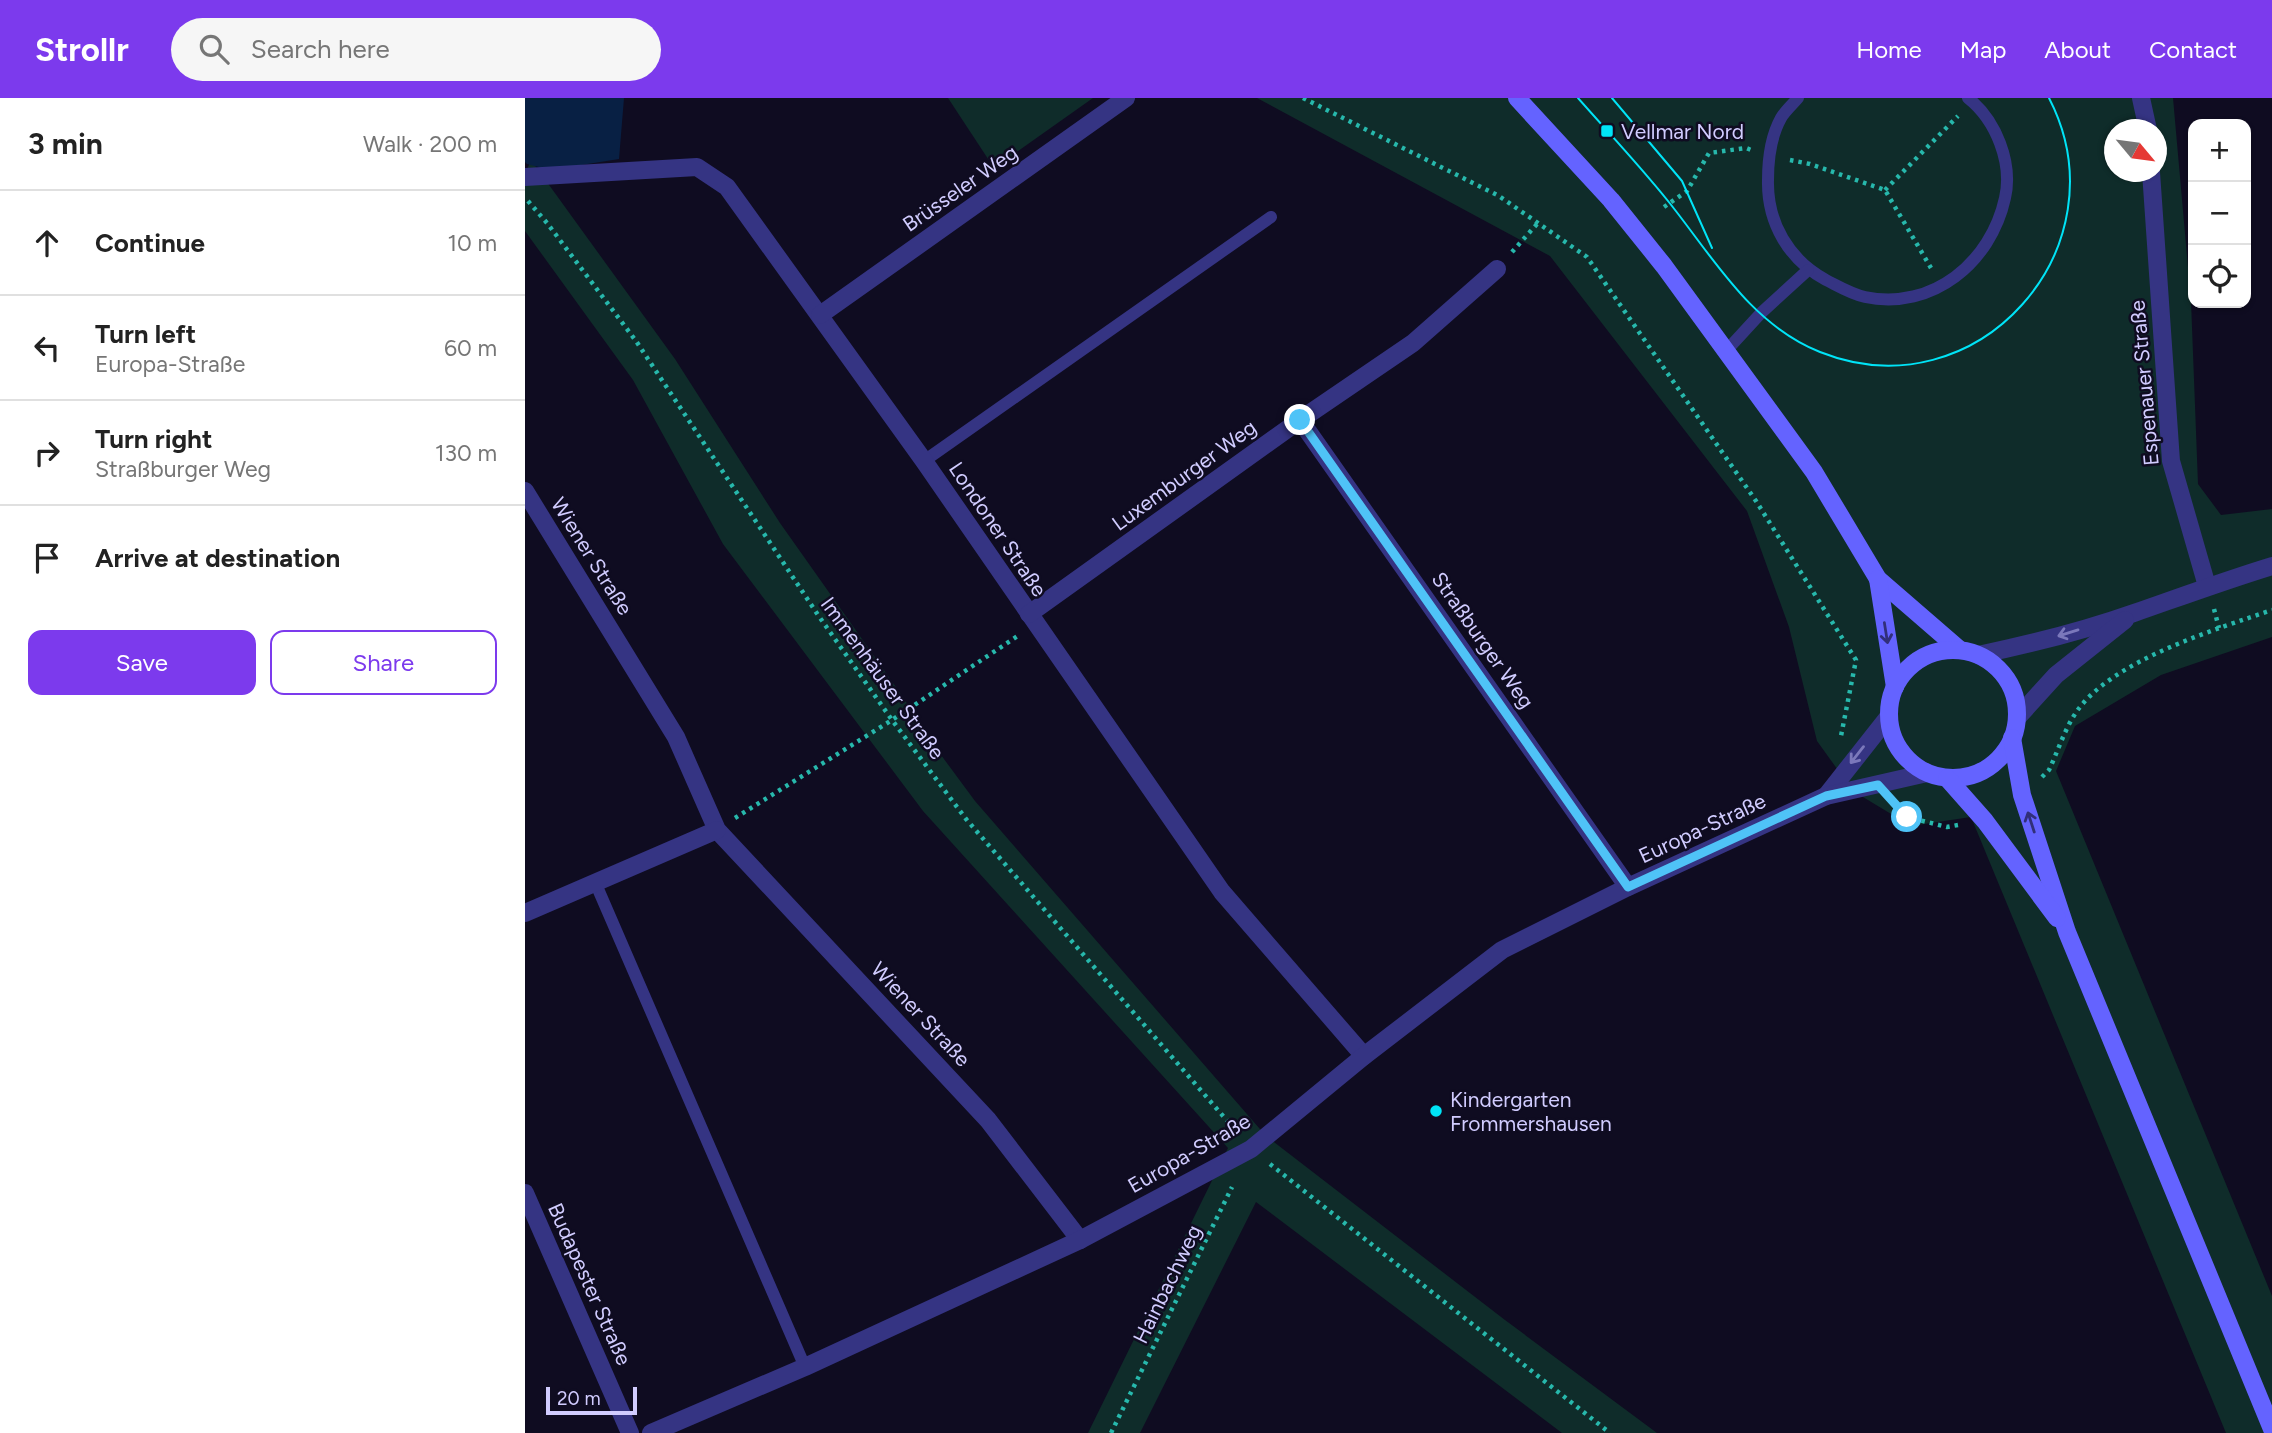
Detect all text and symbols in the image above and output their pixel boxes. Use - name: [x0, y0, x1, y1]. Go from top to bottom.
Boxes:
- search box: [171, 18, 661, 81]
- text: Strollr: [35, 30, 129, 69]
- icon: search: [195, 30, 233, 68]
- text: Search here: [251, 33, 390, 65]
- text: Home: [1856, 35, 1922, 64]
- text: Map: [1960, 35, 2006, 64]
- text: About: [2044, 35, 2111, 64]
- text: Contact: [2149, 35, 2237, 64]
- place label: Vellmar Nord: [1621, 119, 1744, 144]
- north arrow: [2104, 119, 2167, 182]
- map controls: [2188, 119, 2251, 308]
- button: +: [2188, 119, 2251, 182]
- marker: Vellmar Nord: [1599, 123, 1615, 139]
- text: 3 min: [28, 125, 103, 162]
- text: Walk · 200 m: [363, 130, 497, 158]
- street label: Brüsseler Weg: [898, 139, 1022, 237]
- button: −: [2188, 182, 2251, 245]
- icon: ahead: [28, 224, 66, 262]
- text: Continue: [95, 227, 205, 259]
- text: 10 m: [448, 229, 497, 257]
- button: locate: [2188, 245, 2251, 308]
- street label: Espenauer Straße: [2124, 299, 2164, 467]
- text: Turn left: [95, 318, 196, 350]
- icon: left: [28, 329, 66, 367]
- text: 60 m: [444, 334, 497, 362]
- text: Europa-Straße: [95, 350, 245, 378]
- route end: [1284, 404, 1315, 435]
- street label: Luxemburger Weg: [1107, 414, 1261, 536]
- text: Turn right: [95, 423, 212, 455]
- icon: right: [28, 434, 66, 472]
- text: 130 m: [435, 439, 497, 467]
- text: Straßburger Weg: [95, 455, 271, 483]
- street label: Londoner Straße: [944, 457, 1052, 601]
- street label: Wiener Straße: [546, 493, 638, 619]
- icon: arrive: [28, 539, 66, 577]
- text: Arrive at destination: [95, 542, 340, 574]
- street label: Straßburger Weg: [1427, 567, 1539, 713]
- street label: Immenhäuser Straße: [816, 592, 950, 764]
- one-way arrow: [1880, 621, 1893, 644]
- one-way arrow: [2057, 628, 2079, 641]
- button: Save: [28, 630, 256, 695]
- button: Share: [270, 630, 497, 695]
- one-way arrow: [1850, 746, 1865, 764]
- street label: Europa-Straße: [1635, 788, 1769, 868]
- route start: [1891, 801, 1922, 832]
- one-way arrow: [2023, 811, 2036, 833]
- street label: Wiener Straße: [866, 957, 976, 1071]
- place label: Kindergarten Frommershausen: [1450, 1087, 1612, 1136]
- marker: Kindergarten Frommershausen: [1428, 1103, 1444, 1119]
- street label: Europa-Straße: [1123, 1108, 1255, 1198]
- street label: Budapester Straße: [543, 1199, 637, 1369]
- street label: Hainbachweg: [1127, 1221, 1207, 1347]
- scale bar: [546, 1384, 637, 1416]
- text: 20 m: [557, 1387, 601, 1410]

